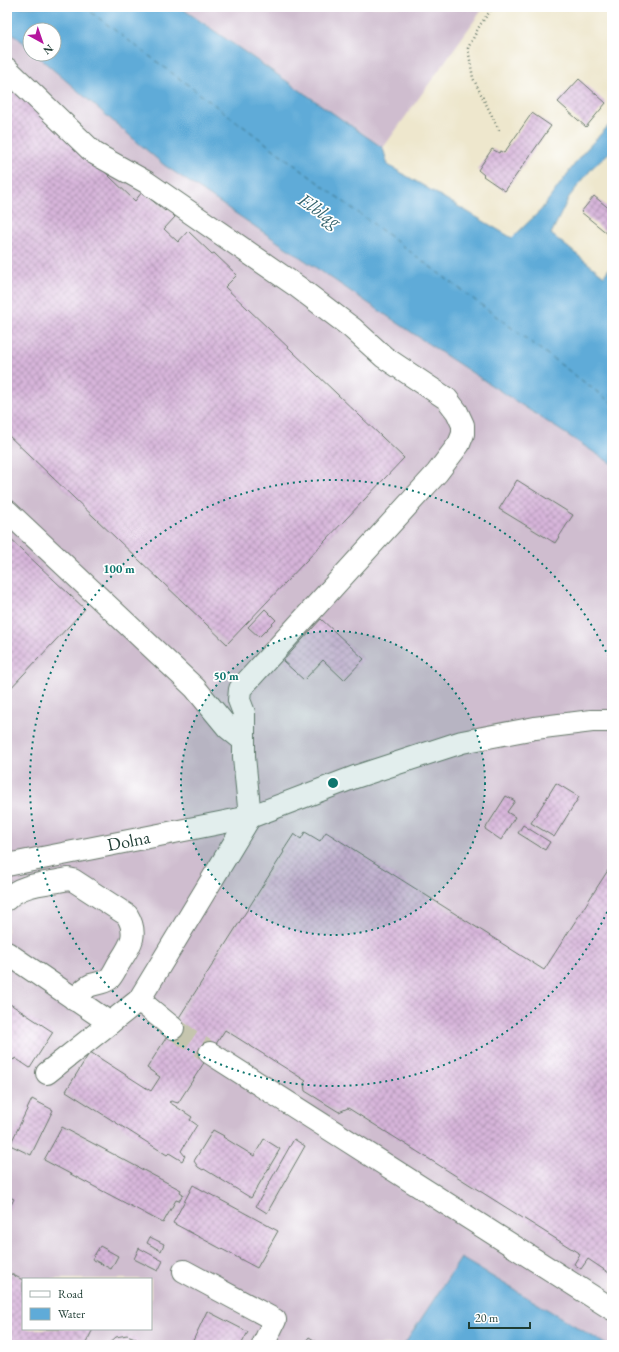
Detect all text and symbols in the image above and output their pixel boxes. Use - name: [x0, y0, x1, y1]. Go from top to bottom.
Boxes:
- north arrow: [22, 22, 62, 62]
- text: N: [40, 41, 56, 58]
- water label: Elbląg: [293, 187, 347, 234]
- text: 100 m: [103, 561, 135, 577]
- text: 50 m: [213, 668, 239, 684]
- centre of rings: [326, 776, 340, 790]
- street label: Dolna: [105, 825, 153, 856]
- legend: [22, 1278, 152, 1330]
- text: Road: [58, 1286, 84, 1302]
- scale bar: [469, 1304, 530, 1330]
- text: Water: [58, 1306, 85, 1322]
- text: 20 m: [475, 1310, 499, 1326]

